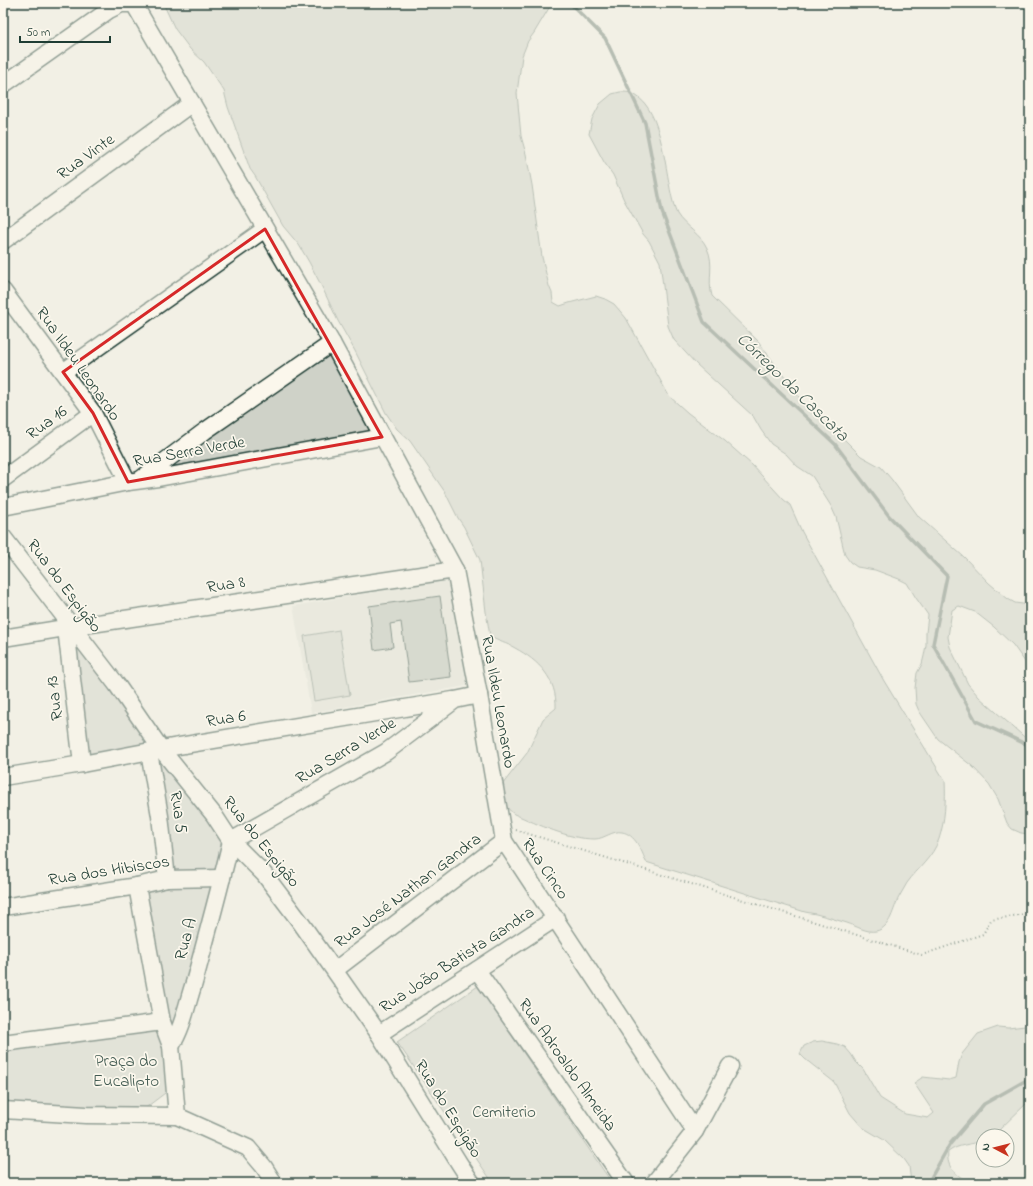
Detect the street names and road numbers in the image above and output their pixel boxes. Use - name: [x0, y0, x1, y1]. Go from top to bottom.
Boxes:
- street label: Rua Vinte: [52, 127, 120, 187]
- street label: Rua Ildeu Leonardo: [29, 302, 127, 426]
- street label: Rua 16: [21, 399, 73, 446]
- street label: Rua Serra Verde: [131, 430, 247, 474]
- street label: Rua do Espigão: [19, 534, 108, 639]
- street label: Rua 8: [205, 570, 247, 600]
- street label: Rua Ildeu Leonardo: [474, 634, 522, 771]
- street label: Rua 13: [40, 674, 70, 722]
- street label: Rua 6: [204, 703, 248, 734]
- street label: Rua Serra Verde: [291, 711, 401, 791]
- street label: Rua 5: [163, 789, 193, 835]
- street label: Rua do Espigão: [215, 791, 306, 895]
- street label: Rua José Nathan Gandra: [329, 827, 487, 955]
- street label: Rua Cinco: [515, 833, 575, 905]
- street label: Rua dos Hibiscos: [47, 849, 171, 893]
- street label: Rua João Batista Gandra: [374, 900, 540, 1020]
- street label: Rua A: [168, 915, 204, 963]
- street label: Rua Adroaldo Almeida: [512, 993, 622, 1137]
- street label: Rua do Espigão: [406, 1055, 488, 1164]

